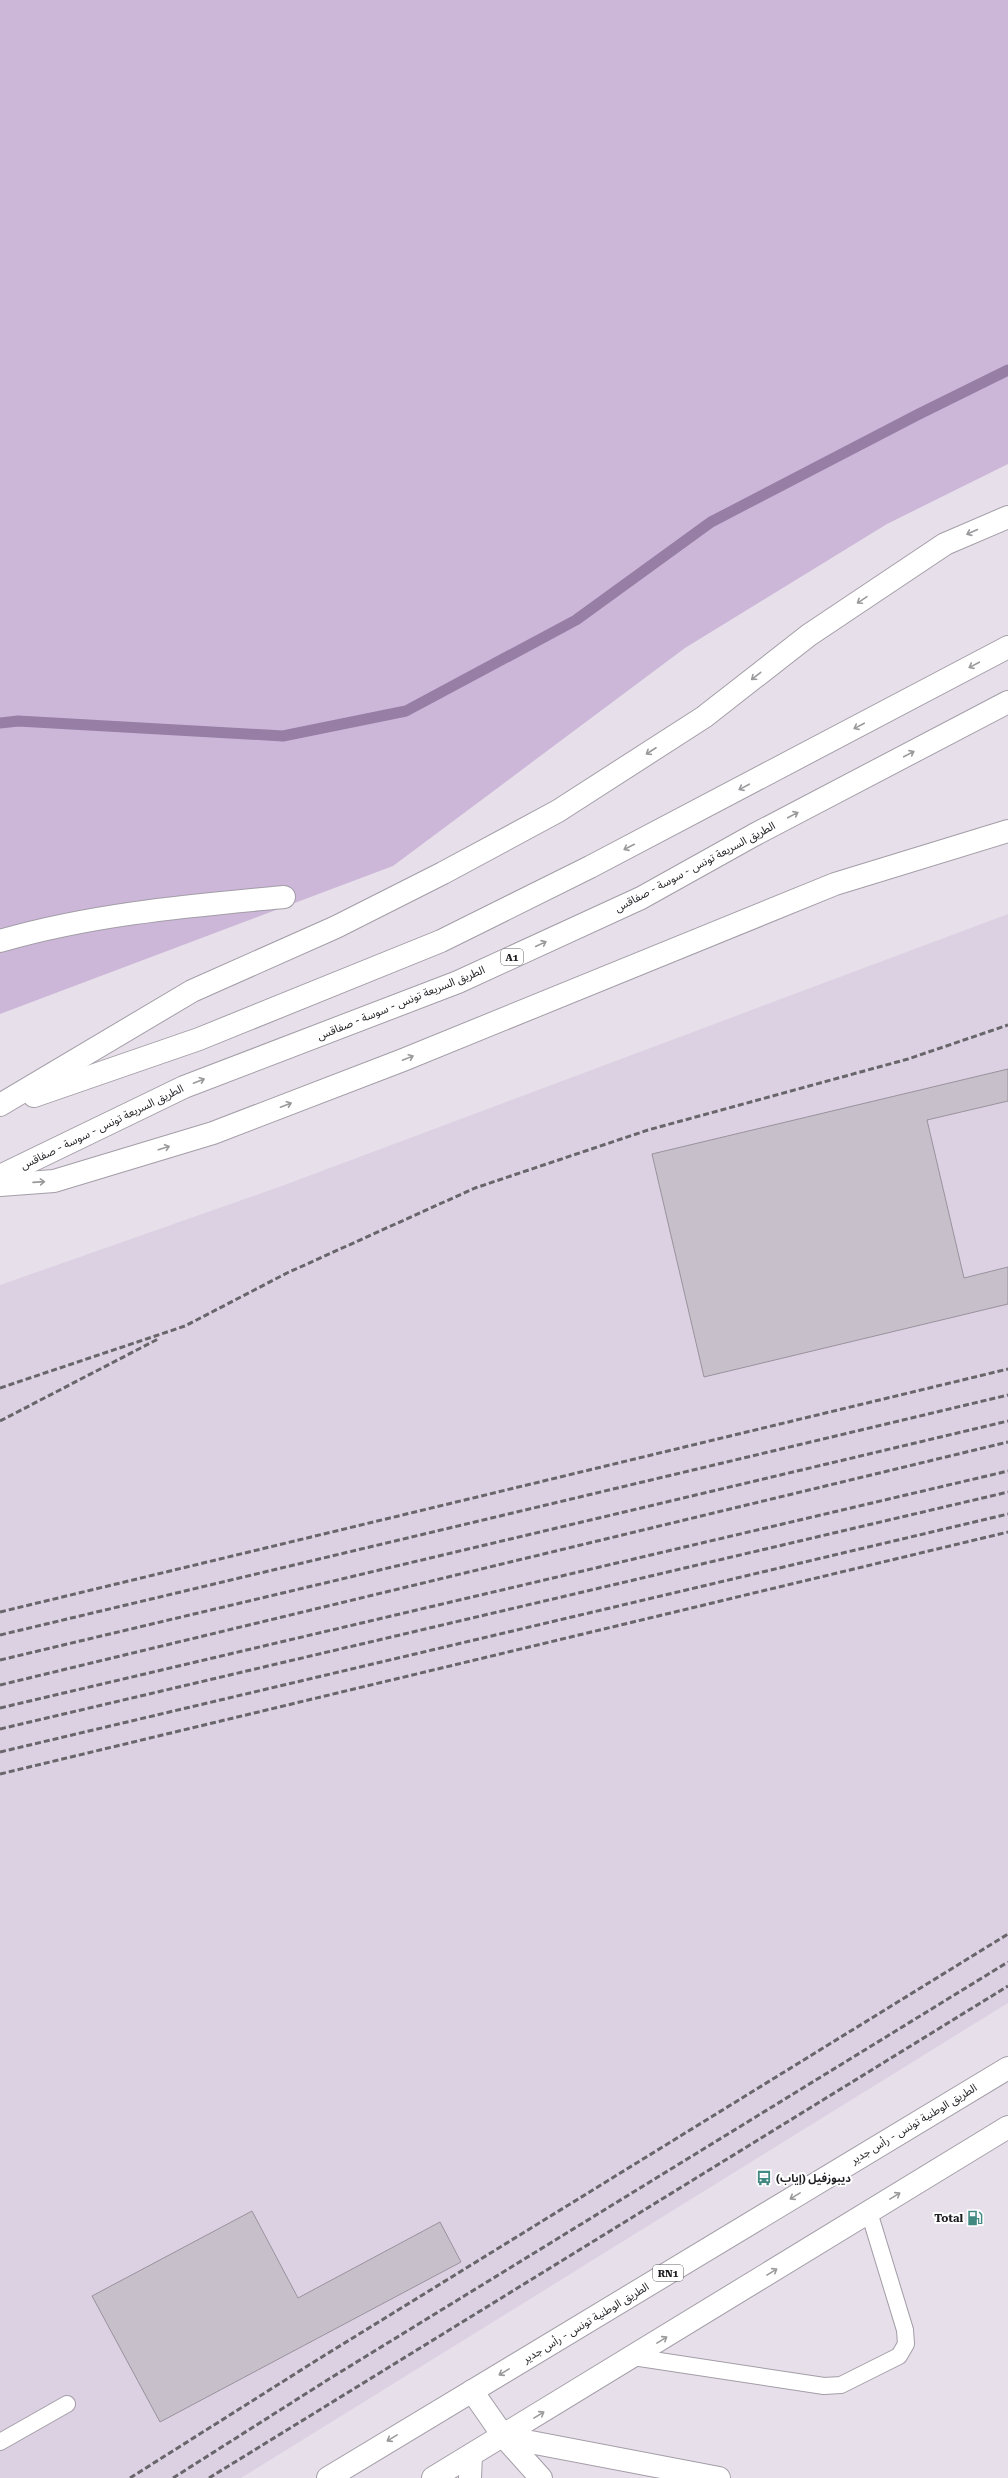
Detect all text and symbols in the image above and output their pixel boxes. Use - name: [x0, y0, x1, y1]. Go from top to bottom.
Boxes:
- one-way arrow: [967, 529, 979, 536]
- one-way arrow: [856, 595, 867, 604]
- one-way arrow: [968, 662, 980, 669]
- one-way arrow: [751, 672, 762, 680]
- one-way arrow: [853, 723, 865, 730]
- one-way arrow: [646, 747, 657, 755]
- one-way arrow: [902, 750, 914, 758]
- one-way arrow: [738, 784, 750, 791]
- one-way arrow: [787, 810, 799, 818]
- street label: الطريق السريعة تونس - سوسة - صفاقس: [613, 819, 777, 915]
- one-way arrow: [623, 844, 635, 851]
- one-way arrow: [534, 940, 546, 947]
- road number: A1: [501, 949, 523, 965]
- street label: الطريق السريعة تونس - سوسة - صفاقس: [315, 963, 487, 1043]
- one-way arrow: [401, 1054, 413, 1061]
- one-way arrow: [193, 1077, 205, 1085]
- street label: الطريق السريعة تونس - سوسة - صفاقس: [18, 1082, 186, 1172]
- one-way arrow: [280, 1100, 292, 1108]
- one-way arrow: [157, 1144, 170, 1151]
- one-way arrow: [32, 1179, 45, 1186]
- street label: الطريق الوطنية تونس - رأس جدير: [848, 2081, 979, 2167]
- bus stop icon: ديبوزفيل (إياب): [755, 2169, 773, 2187]
- place label: ديبوزفيل (إياب): [776, 2172, 851, 2185]
- one-way arrow: [889, 2192, 901, 2200]
- one-way arrow: [789, 2193, 801, 2201]
- fuel station icon: Total: [966, 2209, 984, 2227]
- place label: Total: [934, 2212, 963, 2225]
- road number: RN1: [653, 2265, 683, 2281]
- one-way arrow: [766, 2267, 778, 2275]
- street label: الطريق الوطنية تونس - رأس جدير: [520, 2280, 651, 2366]
- one-way arrow: [656, 2335, 668, 2343]
- one-way arrow: [498, 2368, 510, 2376]
- one-way arrow: [533, 2410, 545, 2418]
- one-way arrow: [386, 2435, 398, 2443]

